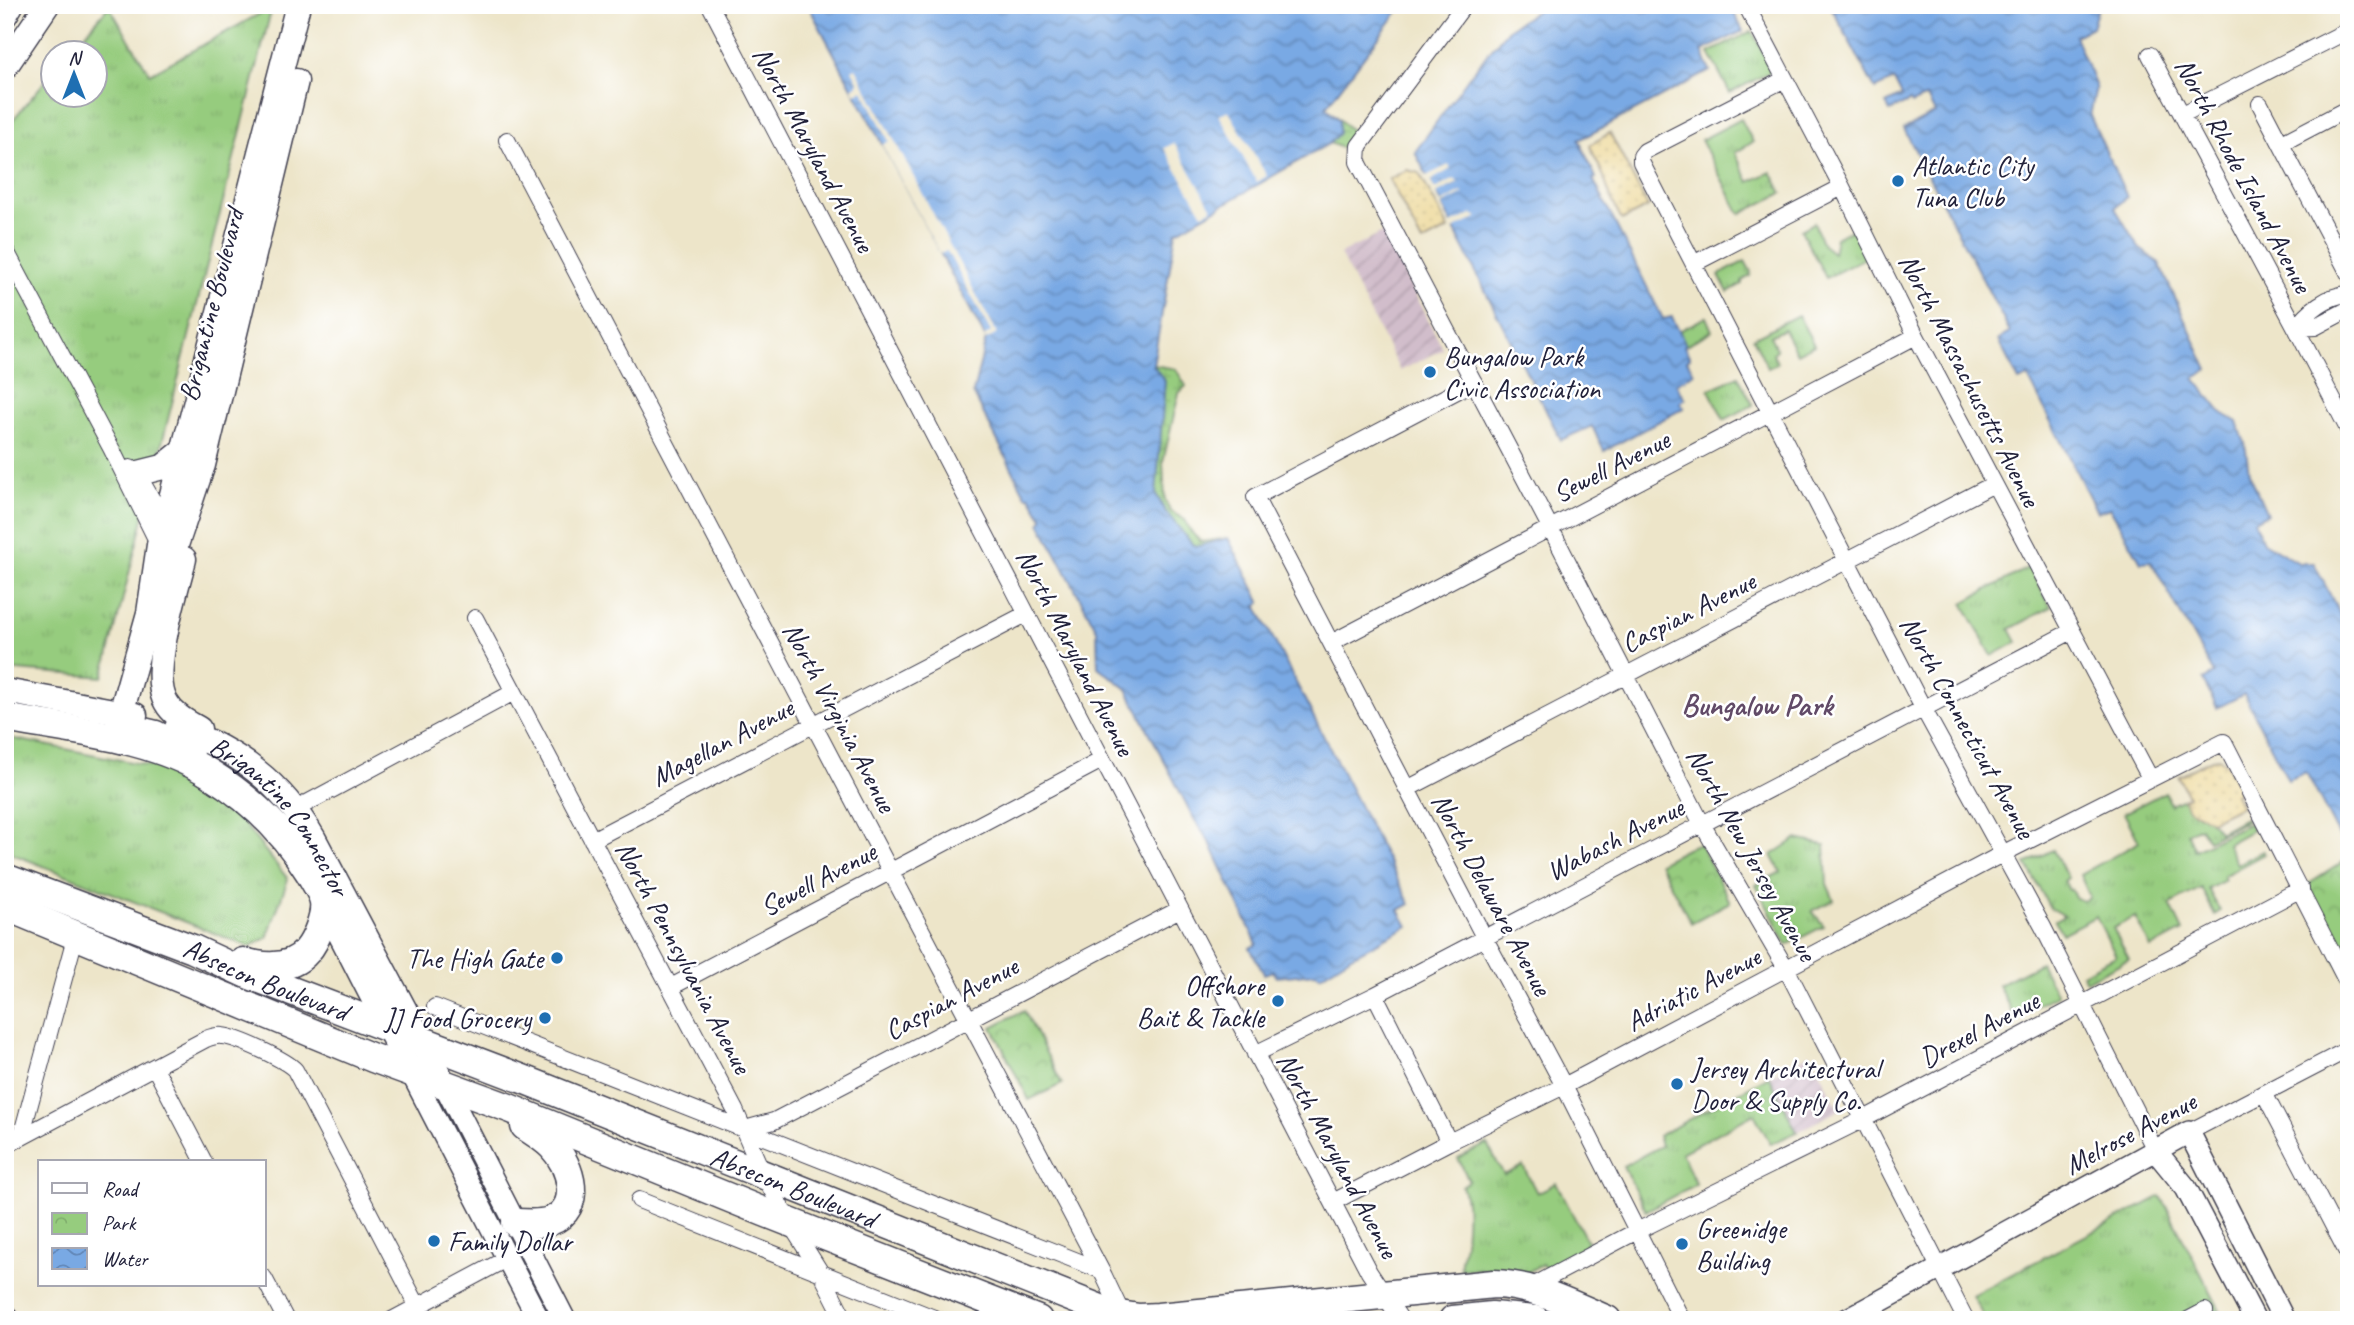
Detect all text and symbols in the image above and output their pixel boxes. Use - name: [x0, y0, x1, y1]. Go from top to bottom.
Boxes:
- north arrow: [38, 38, 108, 108]
- street label: North Maryland Avenue: [745, 40, 884, 259]
- text: N: [68, 46, 83, 70]
- street label: North Rhode Island Avenue: [2167, 52, 2322, 300]
- place label: Atlantic City Tuna Club: [1912, 148, 2036, 215]
- marker: Atlantic City Tuna Club: [1890, 173, 1906, 189]
- street label: Brigantine Boulevard: [170, 201, 253, 405]
- street label: North Massachusetts Avenue: [1891, 248, 2050, 514]
- place label: Bungalow Park Civic Association: [1444, 339, 1602, 406]
- marker: Bungalow Park Civic Association: [1422, 364, 1438, 380]
- street label: Sewell Avenue: [1547, 421, 1677, 510]
- street label: North Maryland Avenue: [1009, 543, 1144, 763]
- street label: Caspian Avenue: [1615, 562, 1763, 661]
- street label: North Connecticut Avenue: [1892, 610, 2045, 846]
- street label: North Virginia Avenue: [775, 616, 906, 820]
- district label: Bungalow Park: [1682, 686, 1835, 724]
- street label: Magellan Avenue: [645, 689, 801, 794]
- street label: Brigantine Connector: [204, 728, 360, 904]
- street label: North New Jersey Avenue: [1679, 741, 1826, 969]
- street label: North Delaware Avenue: [1424, 787, 1561, 1003]
- street label: Wabash Avenue: [1541, 789, 1691, 888]
- street label: Sewell Avenue: [754, 833, 884, 924]
- street label: North Pennsylvania Avenue: [608, 835, 761, 1081]
- street label: Absecon Boulevard: [179, 930, 357, 1030]
- street label: Adriatic Avenue: [1620, 938, 1768, 1039]
- place label: The High Gate: [406, 941, 545, 976]
- street label: Caspian Avenue: [878, 947, 1025, 1048]
- marker: The High Gate: [549, 950, 565, 966]
- place label: Offshore Bait & Tackle: [1137, 968, 1266, 1035]
- street label: Drexel Avenue: [1913, 982, 2046, 1075]
- marker: Offshore Bait & Tackle: [1270, 993, 1286, 1009]
- place label: JJ Food Grocery: [383, 1001, 533, 1036]
- marker: JJ Food Grocery: [537, 1010, 553, 1026]
- street label: North Maryland Avenue: [1269, 1046, 1408, 1265]
- place label: Jersey Architectural Door & Supply Co.: [1689, 1051, 1885, 1118]
- marker: Jersey Architectural Door & Supply Co.: [1669, 1076, 1685, 1092]
- street label: Melrose Avenue: [2058, 1083, 2203, 1182]
- street label: Absecon Boulevard: [706, 1138, 885, 1237]
- legend: [38, 1160, 266, 1286]
- text: Road: [102, 1176, 141, 1202]
- text: Park: [102, 1210, 137, 1236]
- place label: Greenidge Building: [1696, 1211, 1788, 1278]
- place label: Family Dollar: [448, 1224, 574, 1259]
- marker: Family Dollar: [426, 1233, 442, 1249]
- marker: Greenidge Building: [1674, 1236, 1690, 1252]
- text: Water: [102, 1246, 149, 1272]

